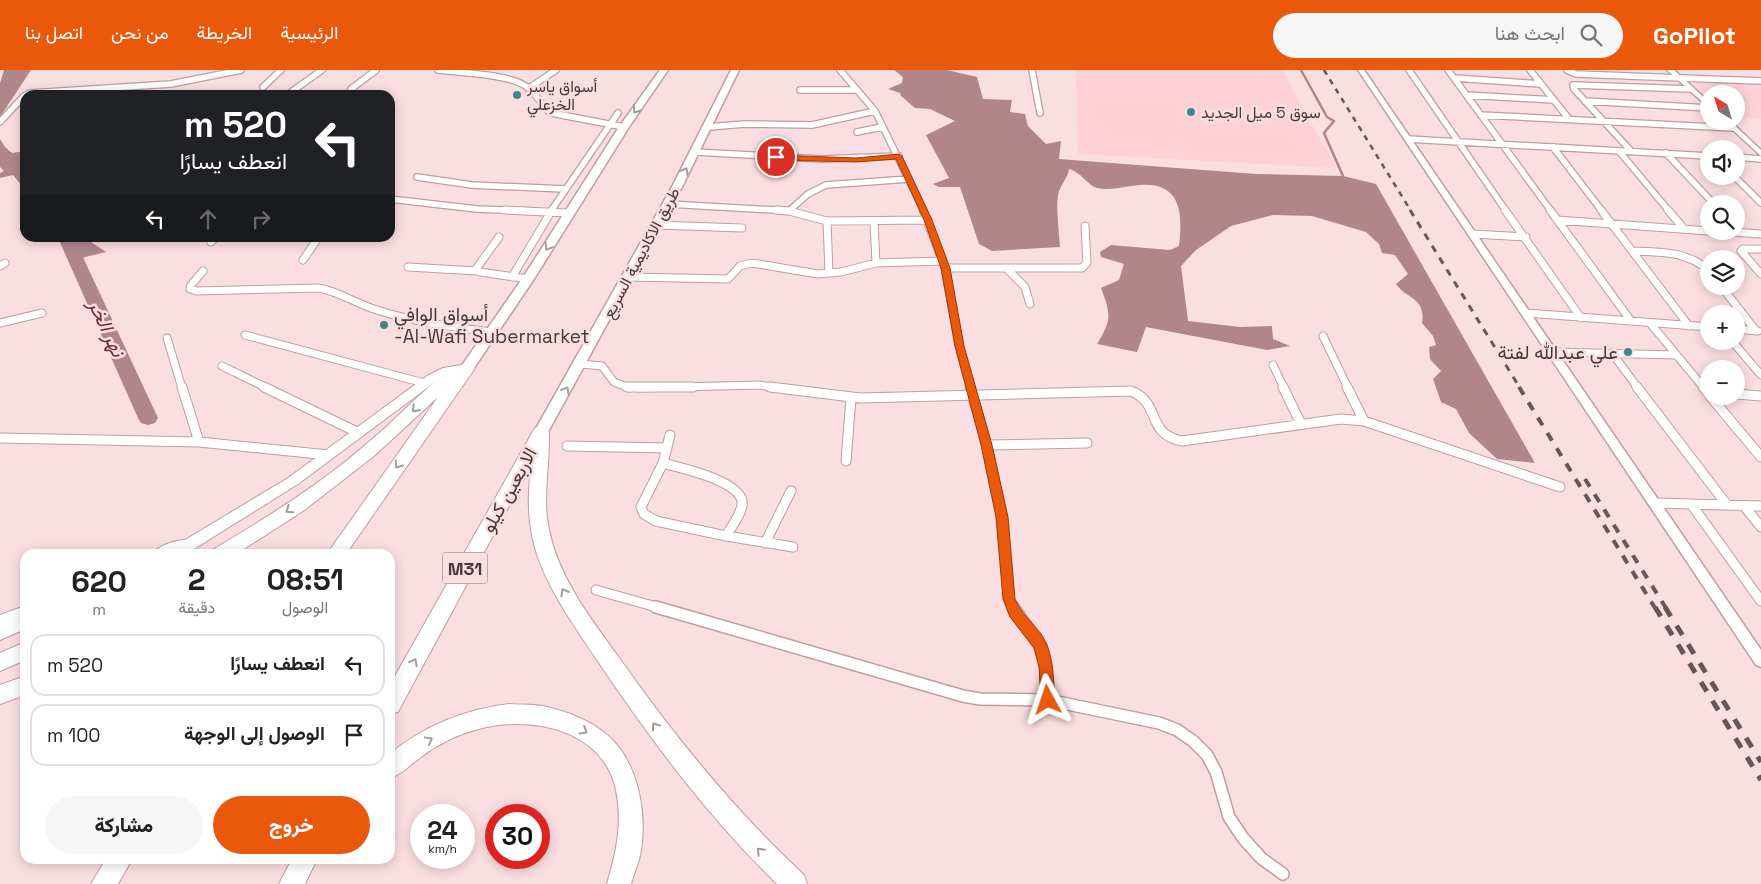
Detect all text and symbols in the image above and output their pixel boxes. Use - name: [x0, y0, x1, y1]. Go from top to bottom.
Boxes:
- search box: [1273, 13, 1623, 58]
- text: GoPilot: [1653, 20, 1736, 51]
- text: اتصل بنا: [25, 21, 83, 44]
- text: من نحن: [111, 21, 169, 44]
- text: الخريطة: [197, 21, 252, 44]
- text: الرئيسية: [280, 21, 338, 44]
- text: ابحث هنا: [1495, 21, 1565, 46]
- icon: search: [1577, 21, 1605, 49]
- place label: أسواق ياسر الخزعلي: [526, 76, 598, 118]
- north arrow: [1700, 85, 1745, 130]
- map controls: [1700, 85, 1745, 405]
- marker: أسواق ياسر الخزعلي: [511, 89, 523, 101]
- place label: سوق 5 ميل الجديد: [1201, 102, 1321, 123]
- text: 520 m: [184, 103, 287, 147]
- one-way arrow: [633, 104, 642, 114]
- marker: سوق 5 ميل الجديد: [1185, 106, 1197, 118]
- icon: left: [305, 110, 370, 175]
- pin: [755, 136, 797, 178]
- button: sound: [1700, 140, 1745, 185]
- icon: arrive: [762, 143, 790, 171]
- text: انعطف يسارًا: [180, 147, 287, 175]
- one-way arrow: [679, 167, 689, 176]
- street label: طريق الاكاديمية السريع: [598, 184, 685, 323]
- button: search: [1700, 195, 1745, 240]
- icon: left: [141, 205, 169, 233]
- icon: ahead: [194, 205, 222, 233]
- icon: right: [247, 205, 275, 233]
- one-way arrow: [545, 241, 555, 250]
- button: layers: [1700, 250, 1745, 295]
- water label: نهر الخر: [82, 293, 132, 362]
- place label: أسواق الوافي -Al-Wafi Subermarket: [394, 302, 589, 349]
- button: +: [1700, 305, 1745, 350]
- marker: أسواق الوافي -Al-Wafi Subermarket: [378, 319, 390, 331]
- place label: علي عبدالله لفتة: [1497, 340, 1618, 368]
- marker: علي عبدالله لفتة: [1622, 346, 1634, 358]
- button: −: [1700, 360, 1745, 405]
- one-way arrow: [559, 387, 569, 396]
- one-way arrow: [412, 403, 421, 412]
- street label: الاربعين كيلو: [475, 443, 543, 537]
- one-way arrow: [395, 459, 404, 469]
- one-way arrow: [285, 504, 294, 513]
- road number: M31: [442, 552, 488, 584]
- text: 2: [188, 560, 206, 599]
- text: 08:51: [266, 560, 344, 599]
- text: 620: [71, 562, 127, 601]
- one-way arrow: [560, 588, 570, 597]
- text: دقيقة: [178, 597, 215, 618]
- text: الوصول: [282, 597, 328, 618]
- text: m: [92, 599, 106, 620]
- text: انعطف يسارًا: [230, 651, 325, 676]
- icon: left: [340, 651, 368, 679]
- text: 520 m: [47, 653, 103, 678]
- one-way arrow: [407, 658, 417, 667]
- position arrow: [1021, 673, 1073, 725]
- text: الوصول إلى الوجهة: [184, 721, 325, 746]
- icon: arrive: [340, 721, 368, 749]
- one-way arrow: [652, 722, 661, 732]
- text: 100 m: [47, 723, 101, 748]
- one-way arrow: [579, 725, 588, 734]
- one-way arrow: [424, 736, 433, 746]
- button: مشاركة: [45, 796, 203, 854]
- button: خروج: [213, 796, 370, 854]
- speed limit sign: 30: [485, 804, 550, 869]
- text: 24: [427, 814, 458, 846]
- text: km/h: [428, 841, 457, 857]
- one-way arrow: [757, 847, 766, 856]

